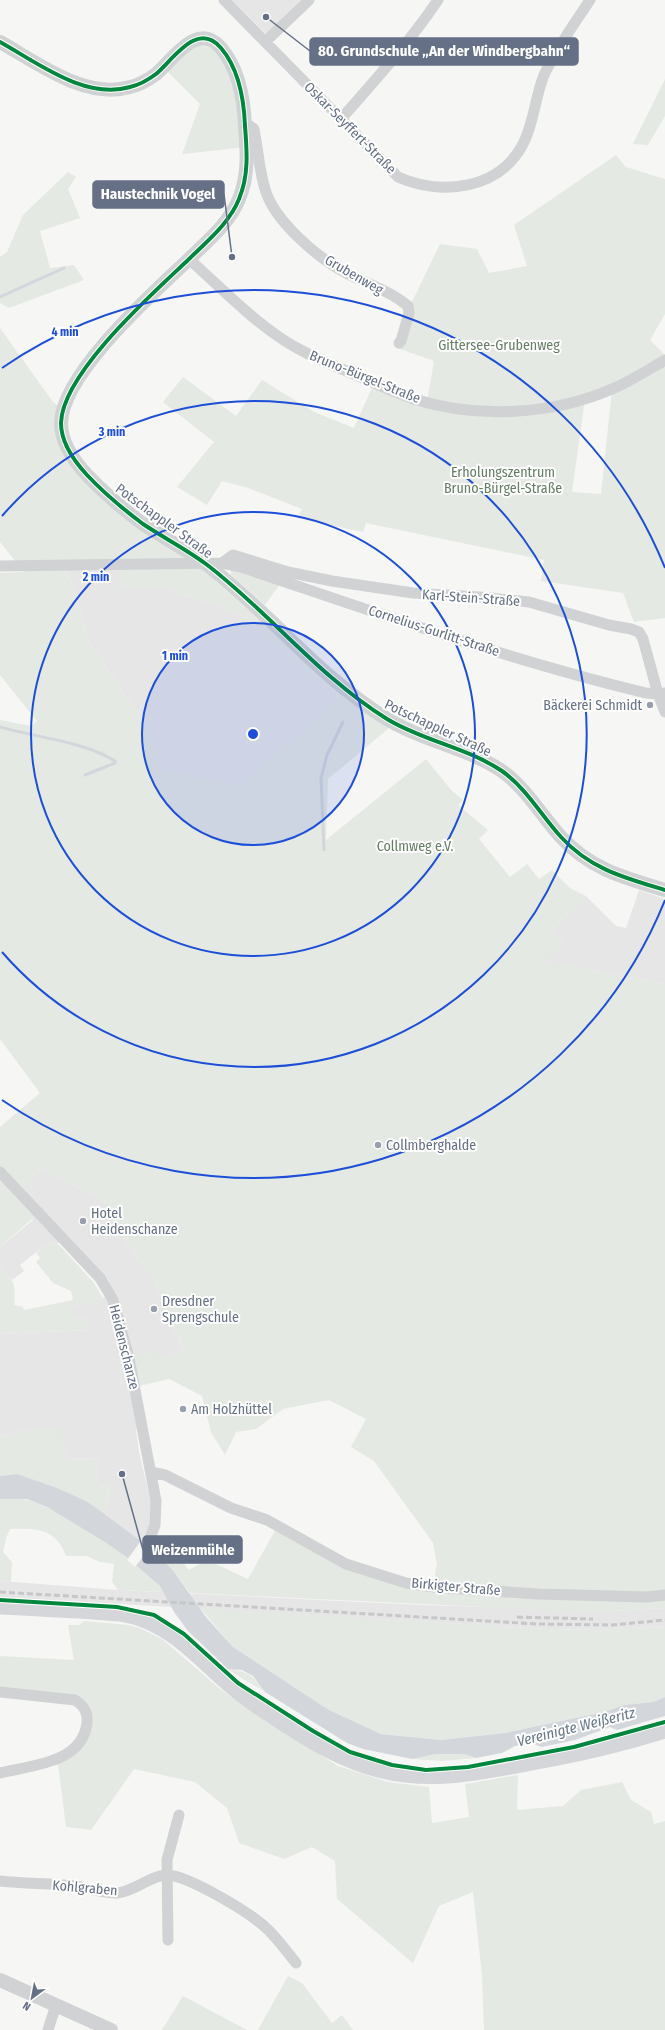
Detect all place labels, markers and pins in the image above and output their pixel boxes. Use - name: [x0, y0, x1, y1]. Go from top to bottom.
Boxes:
- callout: 80. Grundschule „An der Windbergbahn“: [310, 38, 578, 65]
- callout: Haustechnik Vogel: [93, 181, 224, 208]
- place label: Bäckerei Schmidt: [543, 697, 642, 714]
- marker: Bäckerei Schmidt: [645, 700, 655, 710]
- centre of rings: [246, 727, 260, 741]
- place label: Collmberghalde: [386, 1137, 476, 1154]
- marker: Collmberghalde: [373, 1140, 383, 1150]
- place label: Hotel Heidenschanze: [91, 1205, 178, 1238]
- marker: Hotel Heidenschanze: [78, 1216, 88, 1226]
- place label: Dresdner Sprengschule: [162, 1293, 239, 1326]
- marker: Dresdner Sprengschule: [149, 1304, 159, 1314]
- place label: Am Holzhüttel: [191, 1401, 272, 1418]
- marker: Am Holzhüttel: [178, 1404, 188, 1414]
- callout: Weizenmühle: [143, 1536, 242, 1563]

